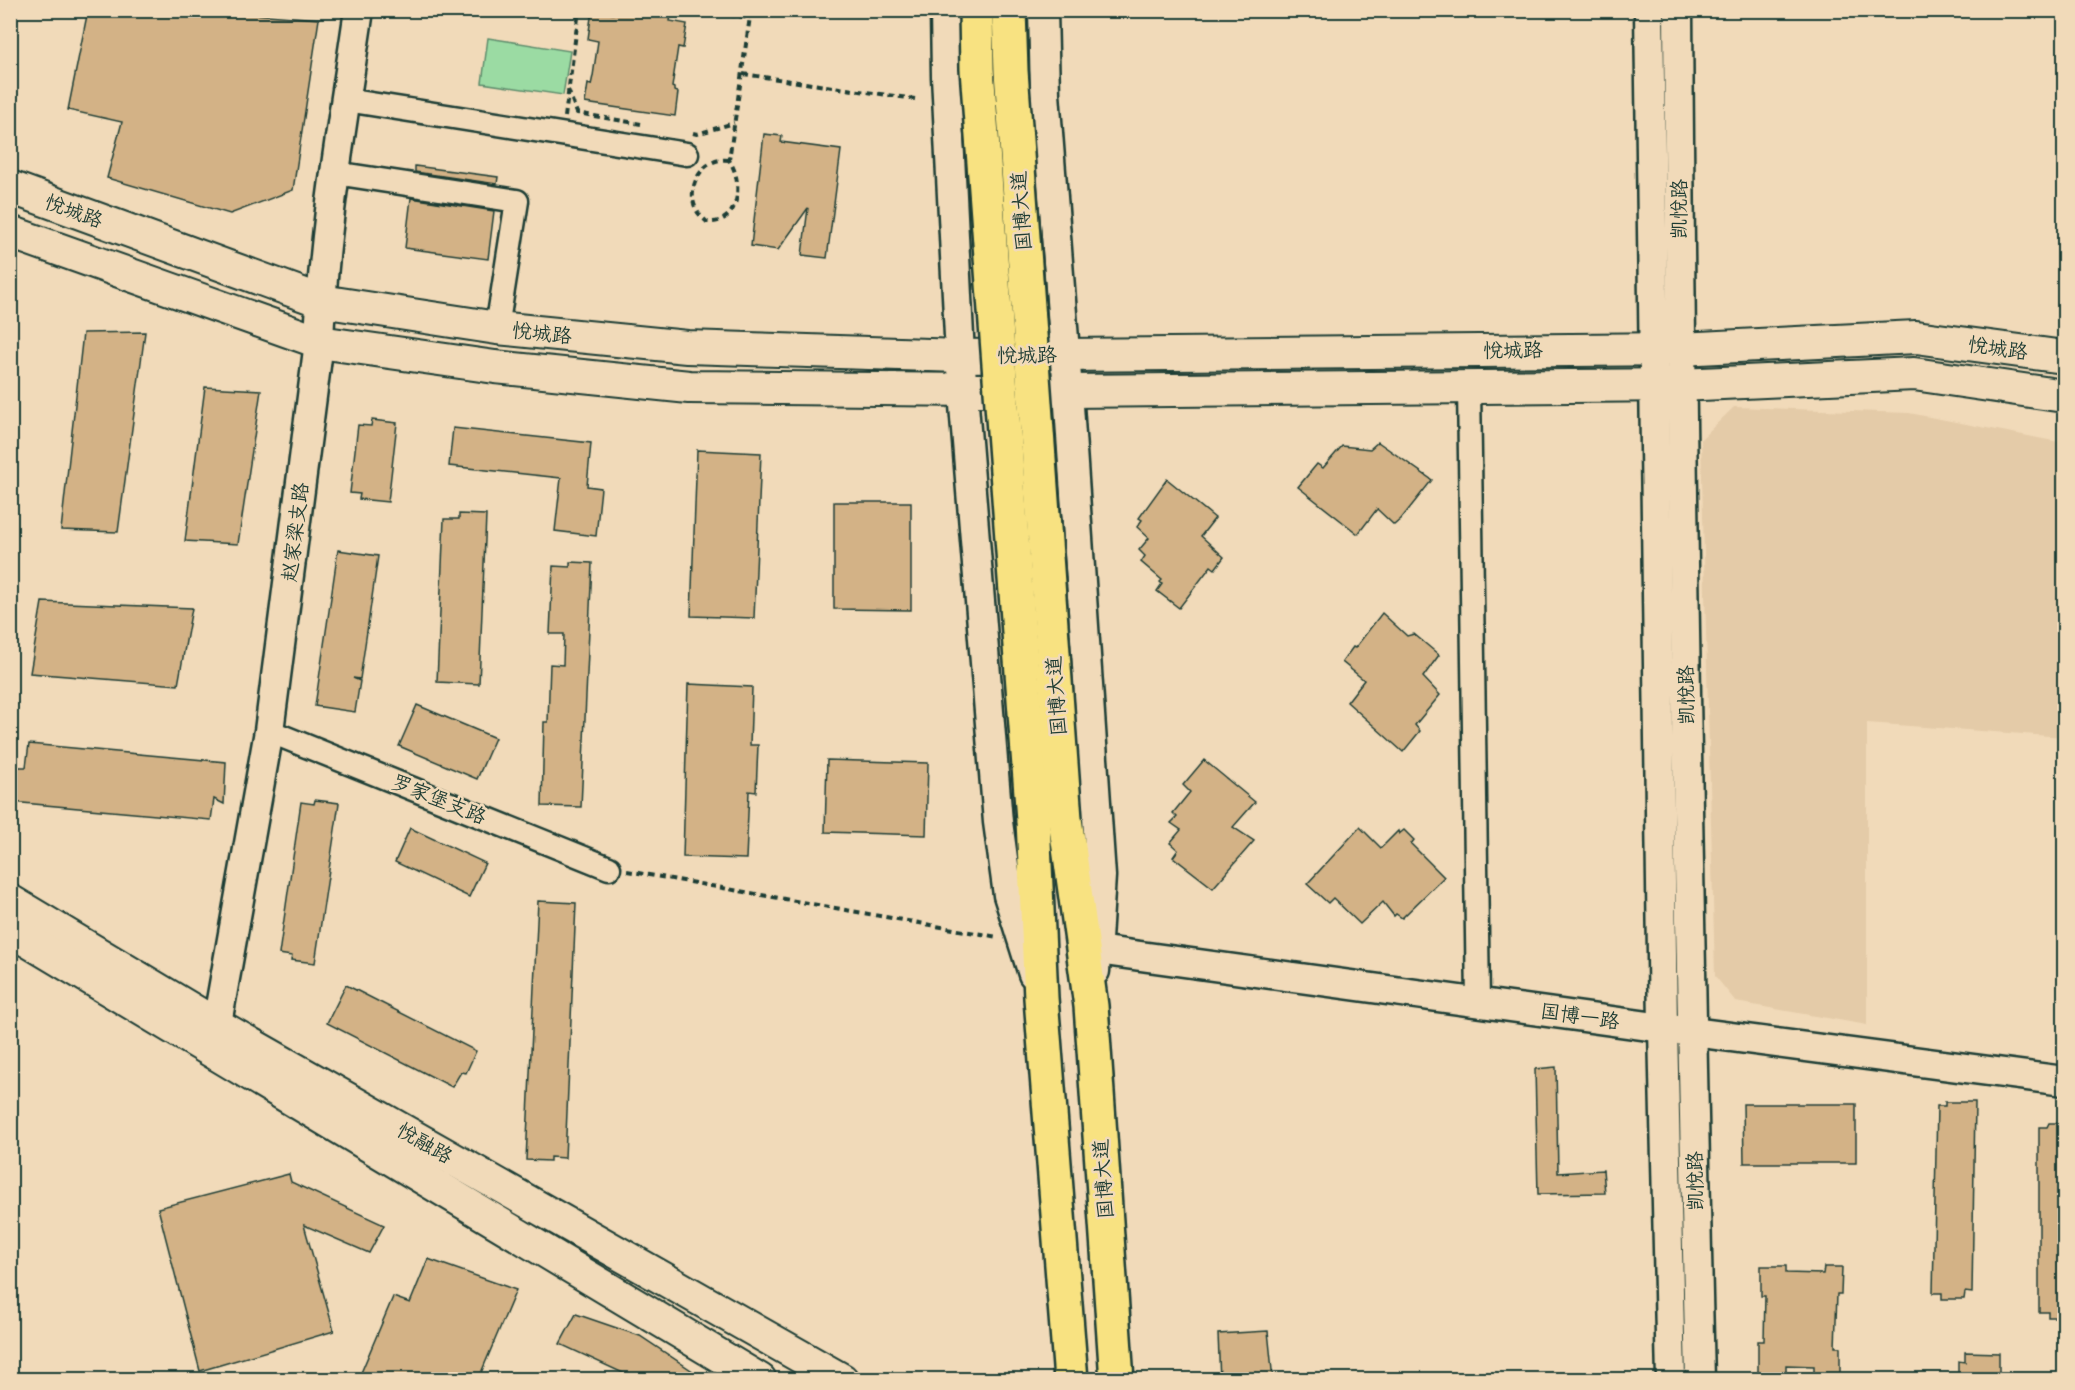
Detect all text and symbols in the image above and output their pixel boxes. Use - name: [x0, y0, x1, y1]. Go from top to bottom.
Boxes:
- street label: 国博大道: [1006, 170, 1036, 252]
- street label: 凯悦路: [1667, 178, 1691, 239]
- street label: 悦城路: [42, 189, 107, 233]
- street label: 悦城路: [511, 318, 574, 348]
- street label: 悦城路: [1967, 332, 2030, 364]
- street label: 悦城路: [1483, 337, 1544, 363]
- street label: 悦城路: [997, 342, 1058, 368]
- street label: 赵家梁支路: [277, 480, 313, 583]
- street label: 国博大道: [1041, 655, 1071, 737]
- street label: 凯悦路: [1673, 664, 1699, 725]
- street label: 罗家堡支路: [388, 769, 491, 829]
- street label: 国博一路: [1539, 999, 1622, 1034]
- street label: 悦融路: [393, 1118, 458, 1169]
- street label: 国博大道: [1088, 1138, 1118, 1220]
- street label: 凯悦路: [1682, 1150, 1708, 1211]

